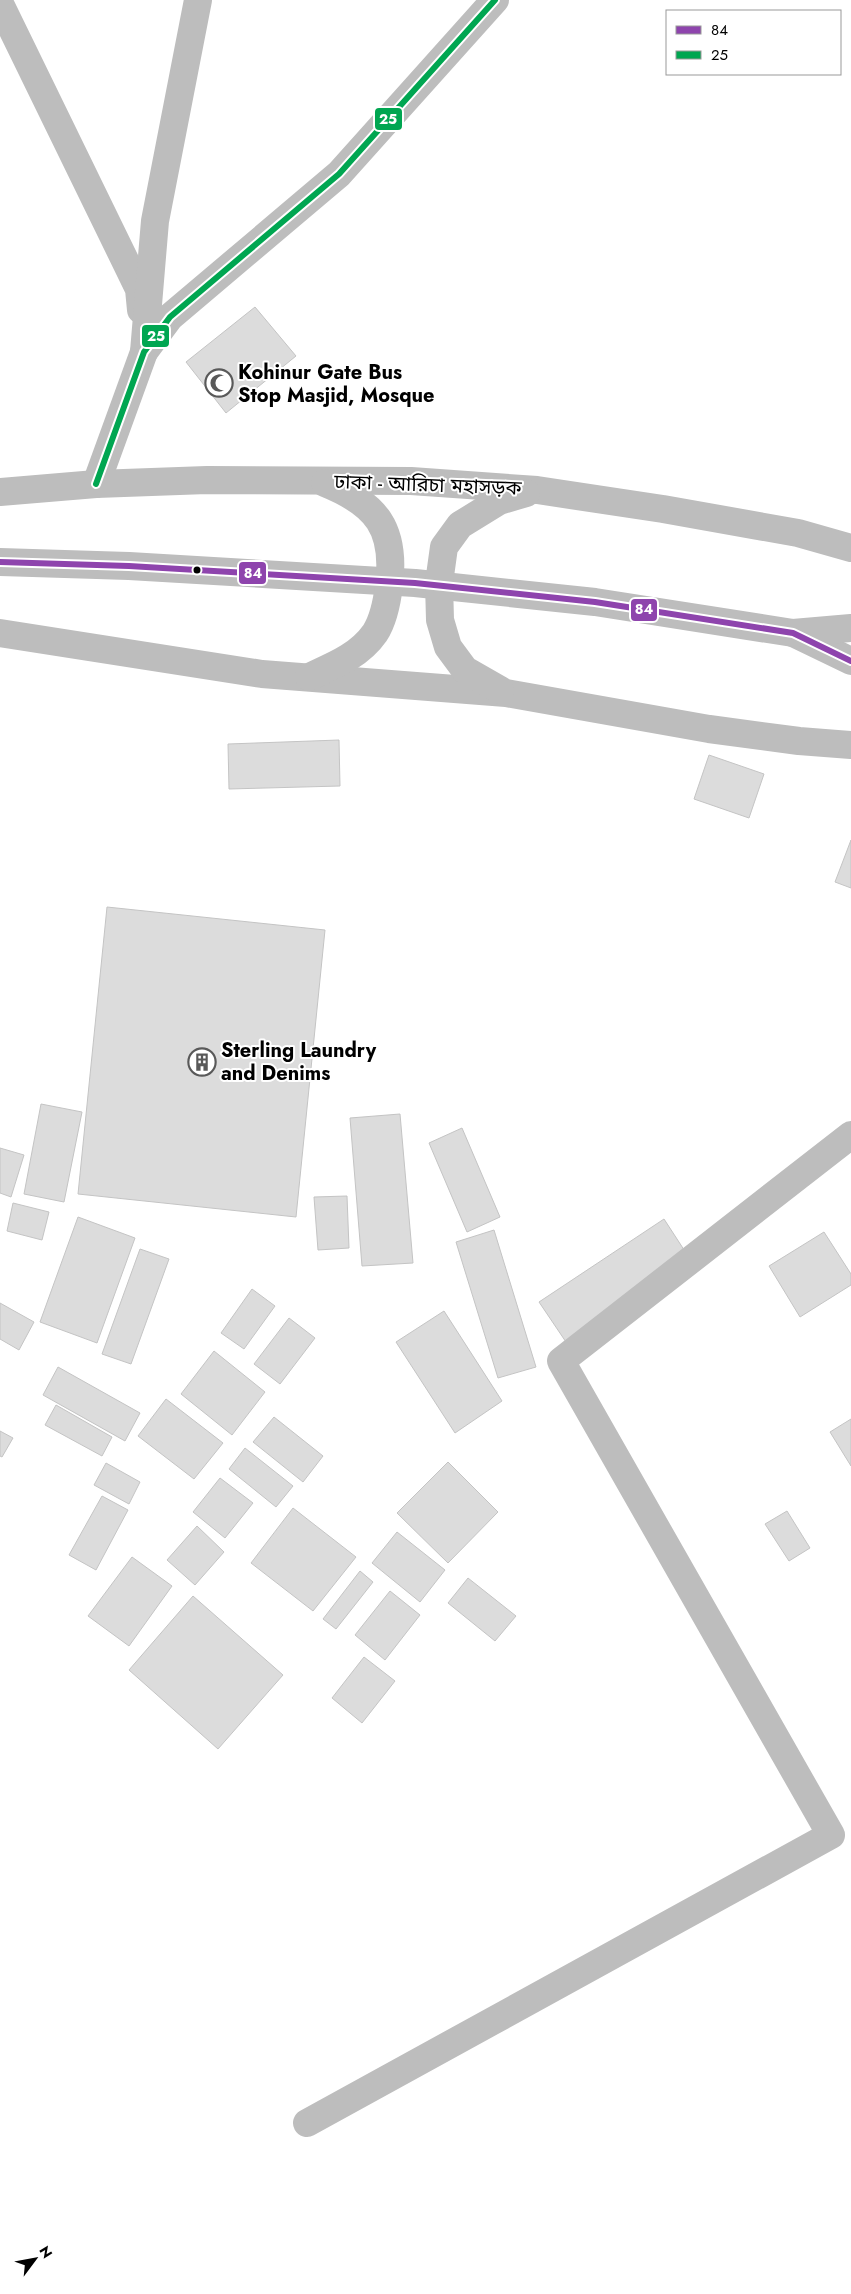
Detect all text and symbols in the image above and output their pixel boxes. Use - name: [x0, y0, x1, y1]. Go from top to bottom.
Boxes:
- legend: [666, 10, 841, 75]
- text: 84: [711, 19, 728, 41]
- text: 25: [711, 44, 728, 66]
- line badge: 25: [374, 107, 403, 131]
- text: 25: [379, 109, 397, 129]
- line badge: 25: [141, 324, 170, 348]
- text: 25: [147, 326, 165, 346]
- place label: Kohinur Gate Bus Stop Masjid, Mosque: [238, 358, 435, 410]
- mosque icon: Kohinur Gate Bus Stop Masjid, Mosque: [204, 368, 234, 398]
- street label: ঢাকা - আরিচা মহাসড়ক: [333, 467, 523, 503]
- line badge: 84: [238, 561, 267, 585]
- text: 84: [244, 563, 262, 583]
- unlabelled marker: [192, 565, 202, 575]
- line badge: 84: [630, 598, 658, 622]
- text: 84: [635, 599, 653, 619]
- place label: Sterling Laundry and Denims: [221, 1036, 377, 1088]
- building icon: Sterling Laundry and Denims: [187, 1047, 217, 1077]
- north arrow: [10, 2234, 60, 2284]
- text: N: [35, 2242, 57, 2262]

